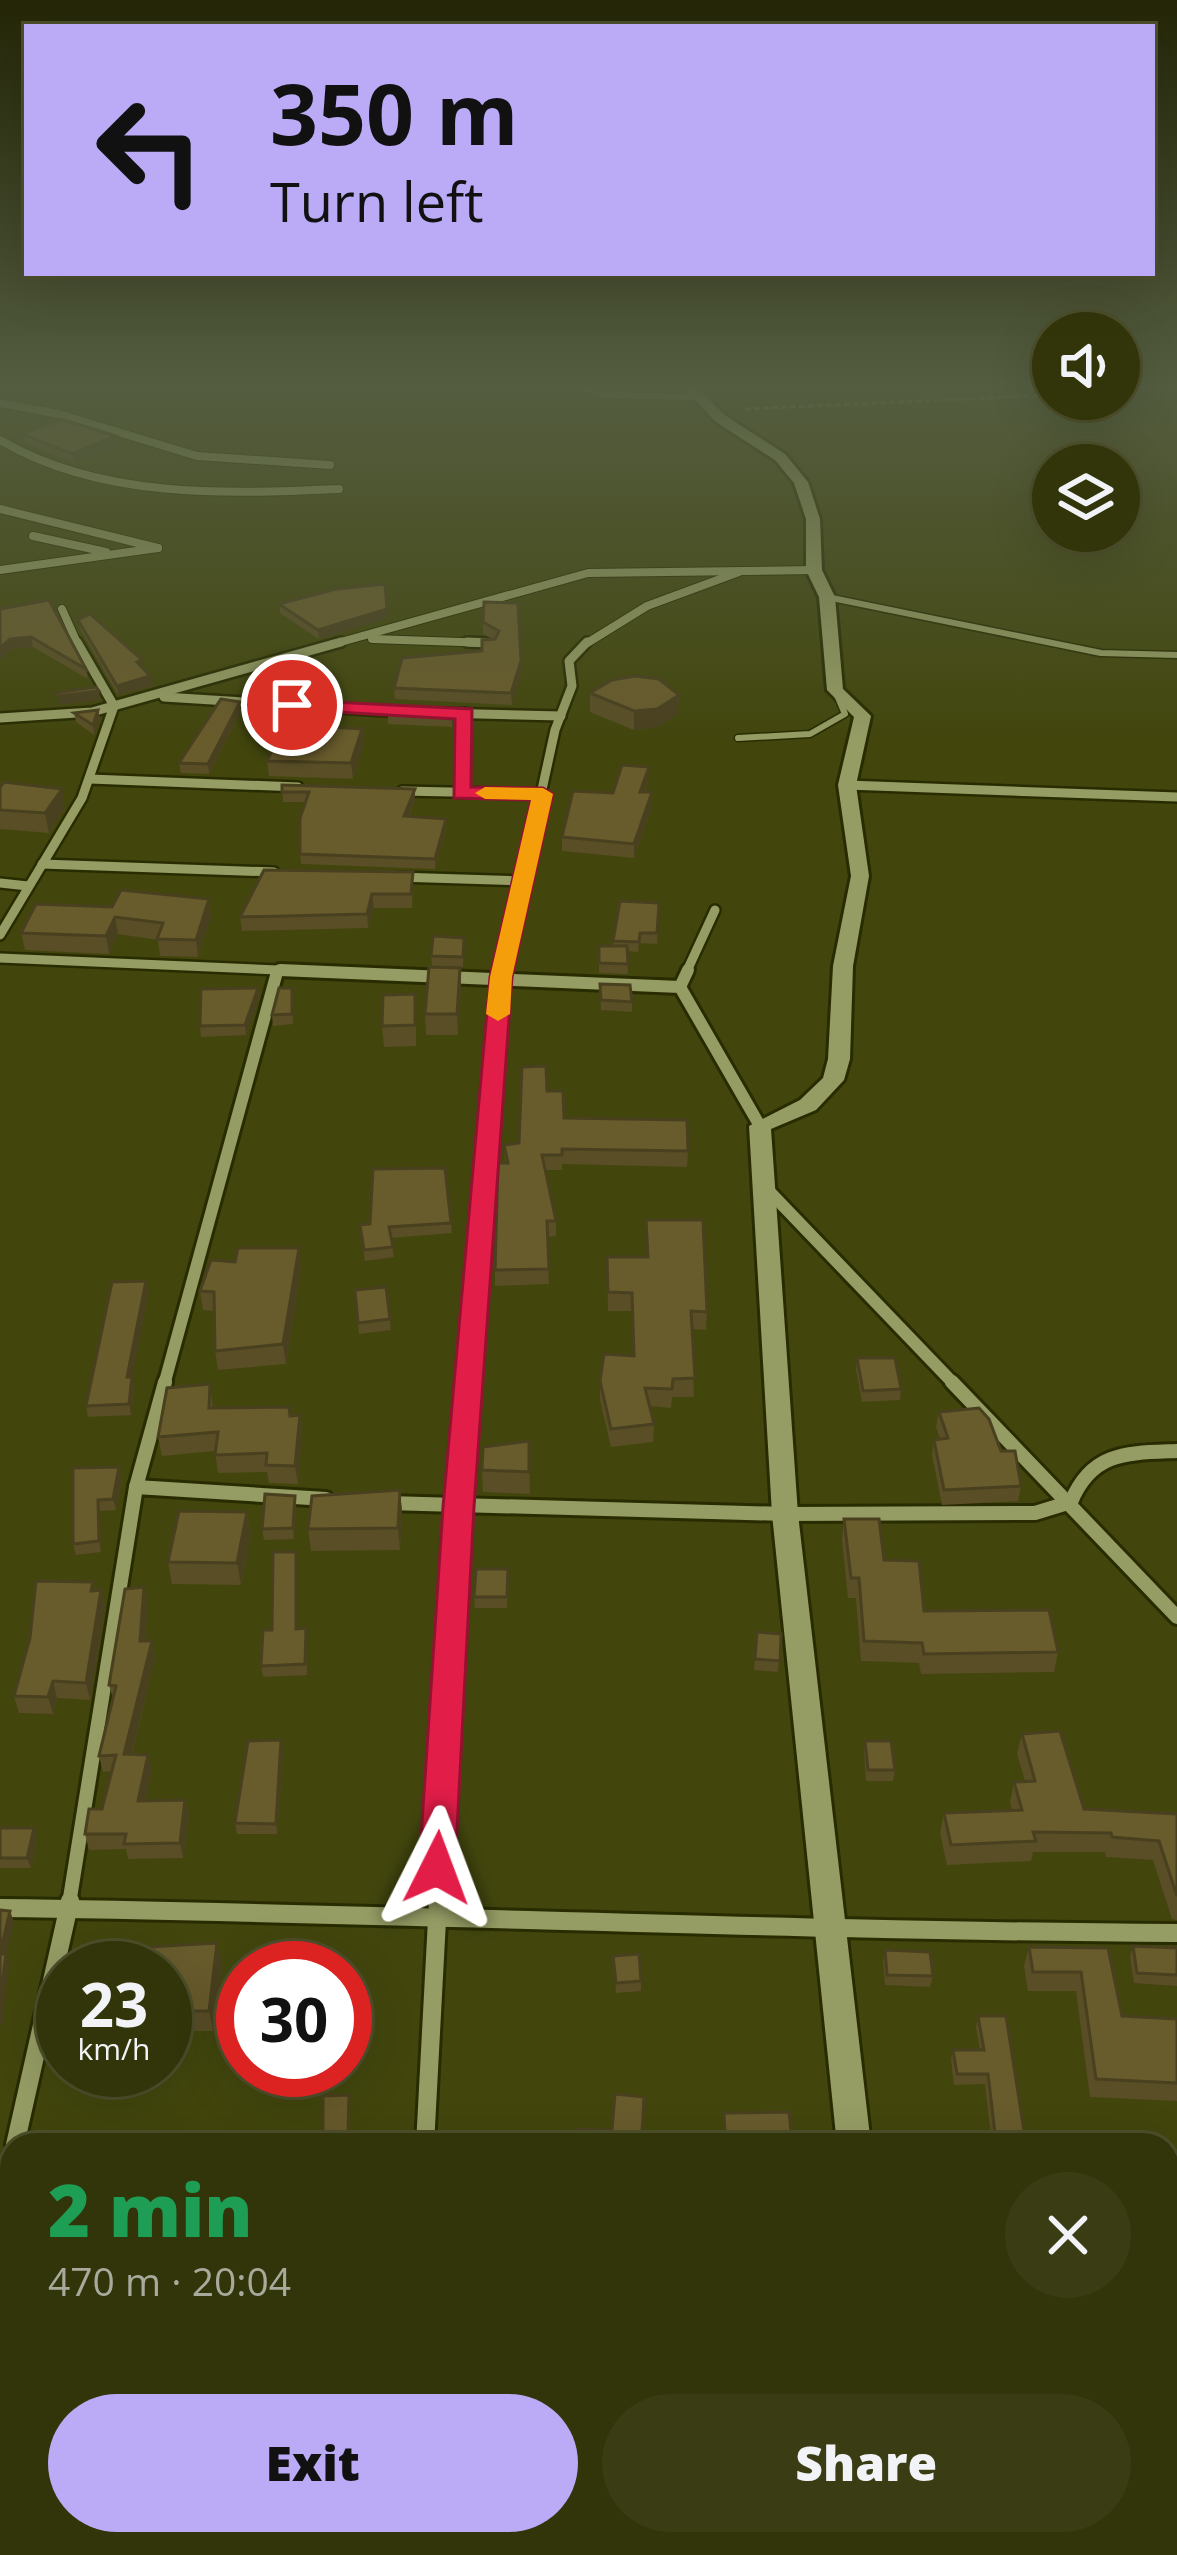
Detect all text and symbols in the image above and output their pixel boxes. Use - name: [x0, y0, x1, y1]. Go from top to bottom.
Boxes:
- text: 350 m: [270, 55, 518, 170]
- icon: left: [72, 72, 228, 228]
- text: Turn left: [270, 164, 483, 238]
- map controls: [1032, 312, 1140, 552]
- button: sound: [1032, 312, 1140, 420]
- button: layers: [1032, 444, 1140, 552]
- pin: [241, 654, 343, 756]
- icon: arrive: [259, 672, 325, 738]
- position arrow: [374, 1805, 500, 1931]
- speed limit sign: 30: [216, 1941, 372, 2097]
- text: 23: [80, 1963, 148, 2045]
- text: km/h: [78, 2028, 150, 2069]
- text: 2 min: [48, 2160, 253, 2258]
- button: close: [1005, 2172, 1131, 2298]
- text: 470 m · 20:04: [48, 2254, 291, 2307]
- button: Exit: [48, 2394, 578, 2532]
- button: Share: [602, 2394, 1131, 2532]

